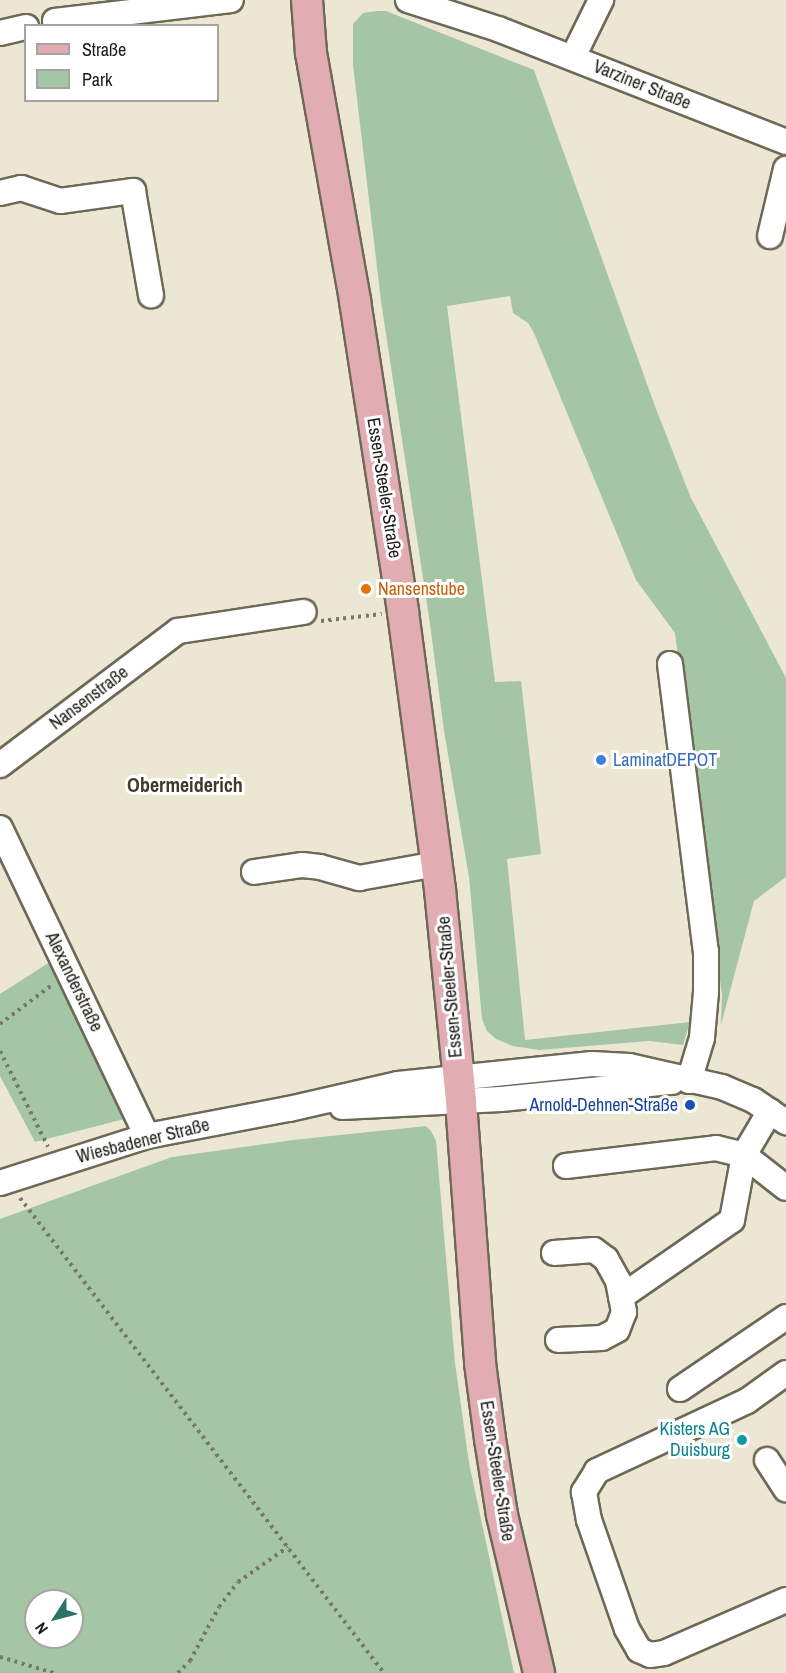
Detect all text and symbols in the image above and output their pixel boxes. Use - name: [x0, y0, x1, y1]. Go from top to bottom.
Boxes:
- legend: [24, 24, 219, 102]
- text: Straße: [82, 37, 126, 62]
- street label: Varziner Straße: [590, 56, 694, 114]
- text: Park: [82, 67, 112, 92]
- street label: Essen-Steeler-Straße: [362, 416, 406, 560]
- place label: Nansenstube: [378, 578, 465, 600]
- marker: Nansenstube: [359, 582, 373, 596]
- street label: Nansenstraße: [45, 661, 133, 735]
- place label: LaminatDEPOT: [613, 749, 717, 771]
- marker: LaminatDEPOT: [594, 753, 608, 767]
- district label: Obermeiderich: [127, 772, 243, 796]
- street label: Essen-Steeler-Straße: [433, 915, 467, 1059]
- street label: Alexanderstraße: [41, 929, 107, 1035]
- place label: Arnold-Dehnen-Straße: [530, 1094, 678, 1116]
- marker: Arnold-Dehnen-Straße: [683, 1098, 697, 1112]
- street label: Wiesbadener Straße: [74, 1114, 212, 1168]
- street label: Essen-Steeler-Straße: [475, 1399, 519, 1543]
- place label: Kisters AG Duisburg: [659, 1419, 730, 1462]
- marker: Kisters AG Duisburg: [735, 1433, 749, 1447]
- north arrow: [24, 1589, 84, 1649]
- text: N: [29, 1618, 53, 1639]

